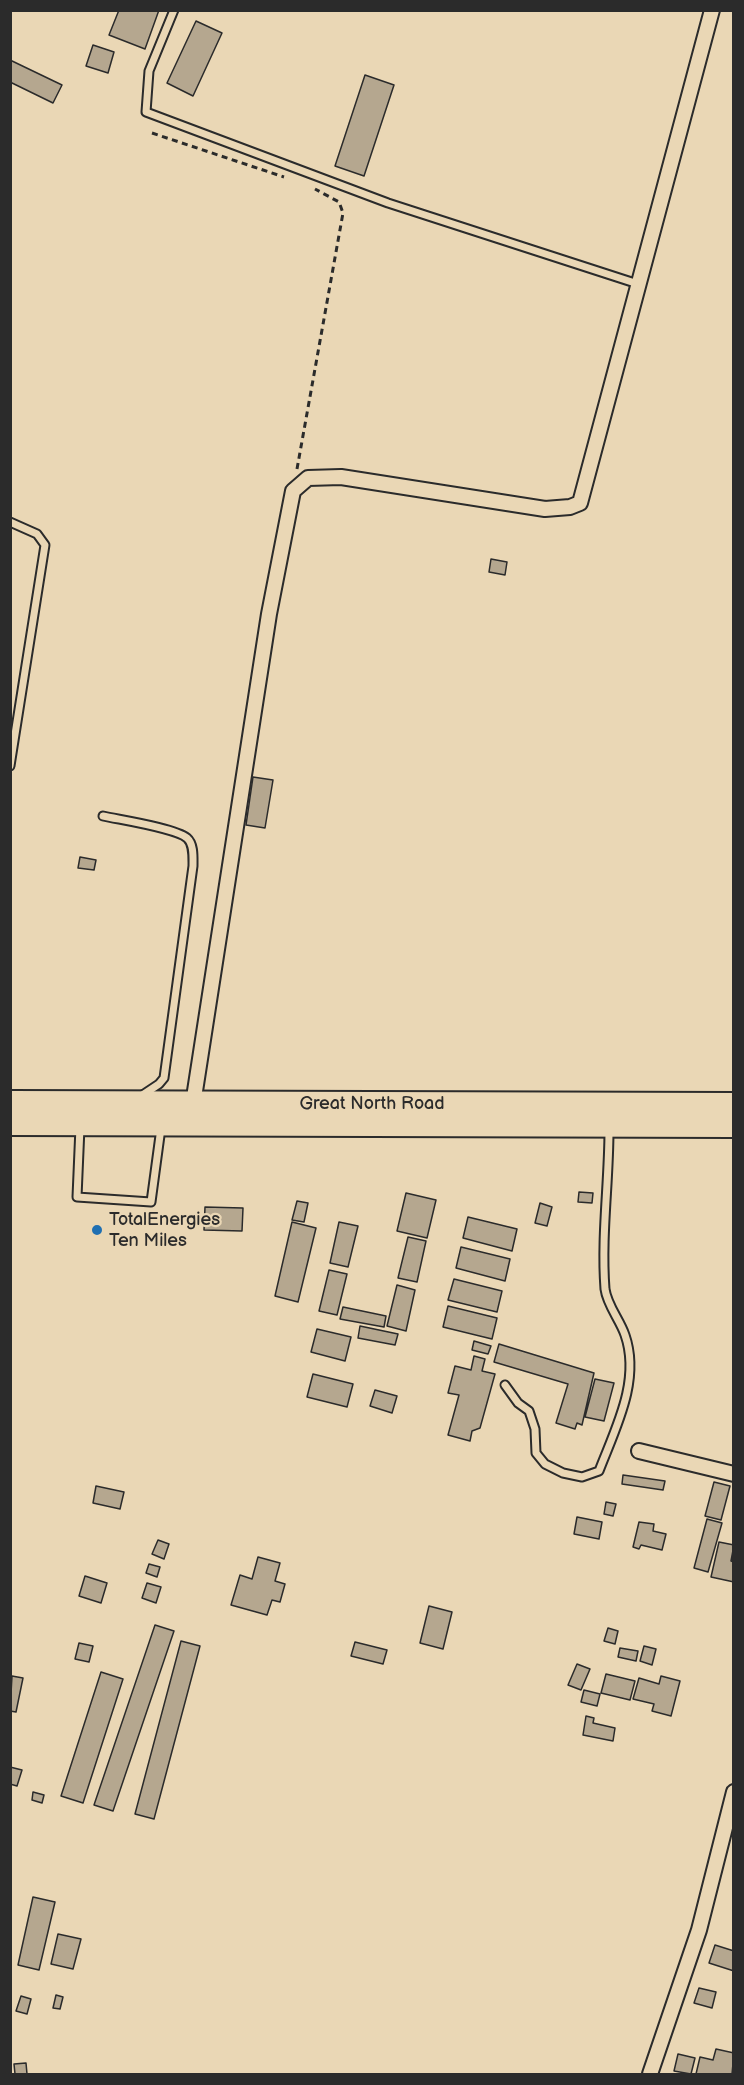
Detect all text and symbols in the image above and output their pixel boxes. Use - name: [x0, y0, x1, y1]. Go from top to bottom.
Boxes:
- street label: Great North Road: [299, 1093, 445, 1115]
- place label: TotalEnergies Ten Miles: [109, 1209, 220, 1252]
- marker: TotalEnergies Ten Miles: [90, 1223, 104, 1237]

